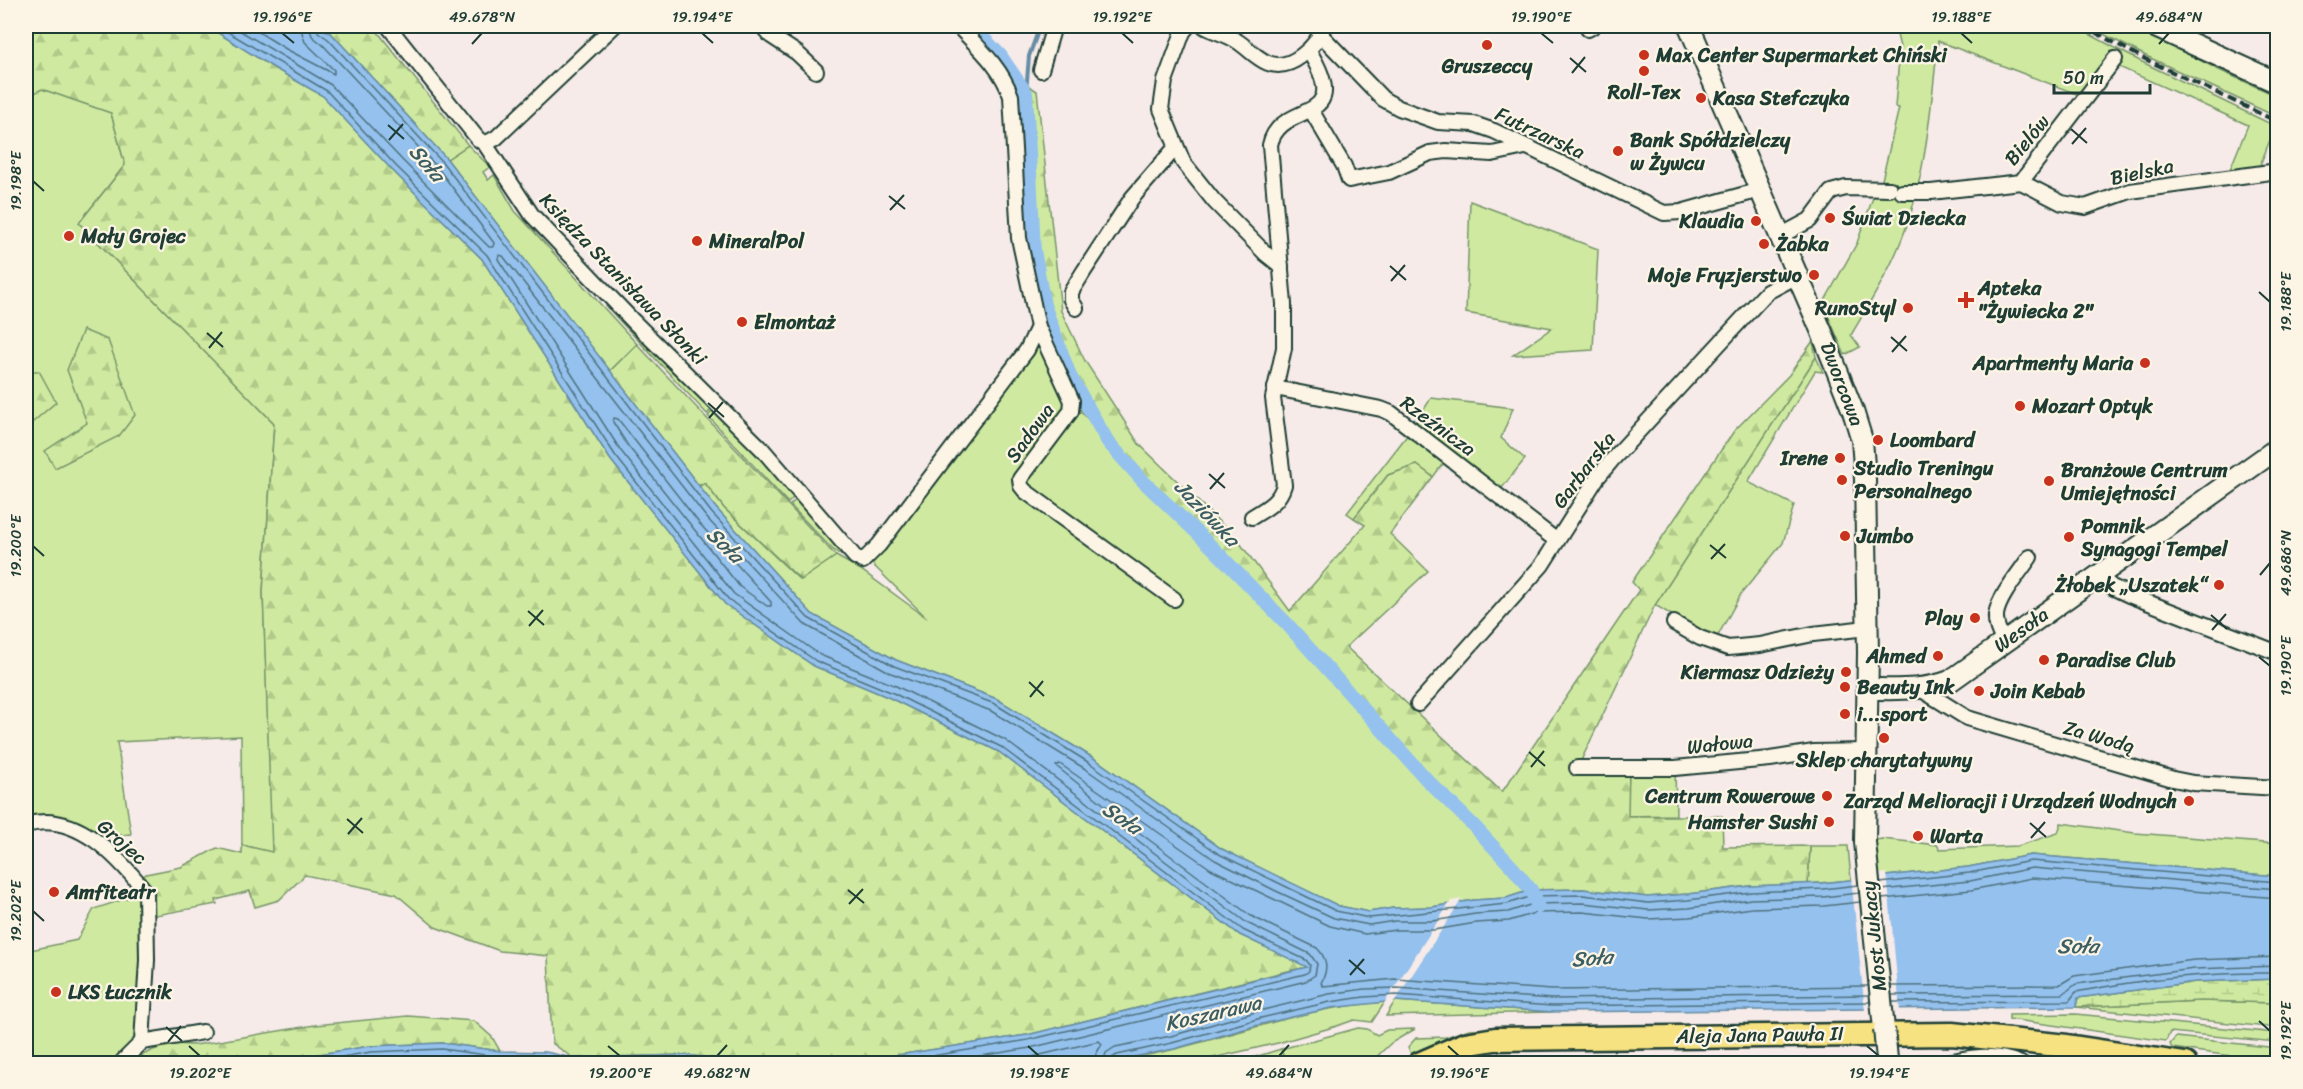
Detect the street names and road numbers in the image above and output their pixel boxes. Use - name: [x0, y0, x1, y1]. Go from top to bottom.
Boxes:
- street label: Futrzarska: [1489, 97, 1591, 169]
- street label: Bielów: [1995, 106, 2059, 174]
- street label: Bielska: [2107, 148, 2177, 196]
- street label: Księdza Stanisława Słonki: [530, 184, 717, 375]
- street label: Dworcowa: [1810, 337, 1874, 431]
- street label: Rzeźnicza: [1392, 386, 1484, 466]
- street label: Sadowa: [996, 396, 1064, 470]
- street label: Garbarska: [1543, 424, 1625, 516]
- street label: Wesoła: [1986, 598, 2056, 662]
- street label: Za Wodą: [2059, 710, 2139, 764]
- street label: Wałowa: [1685, 723, 1755, 765]
- street label: Grojec: [89, 810, 155, 874]
- street label: Most Jukacy: [1851, 878, 1897, 993]
- street label: Aleja Jana Pawła II: [1675, 1016, 1844, 1054]

